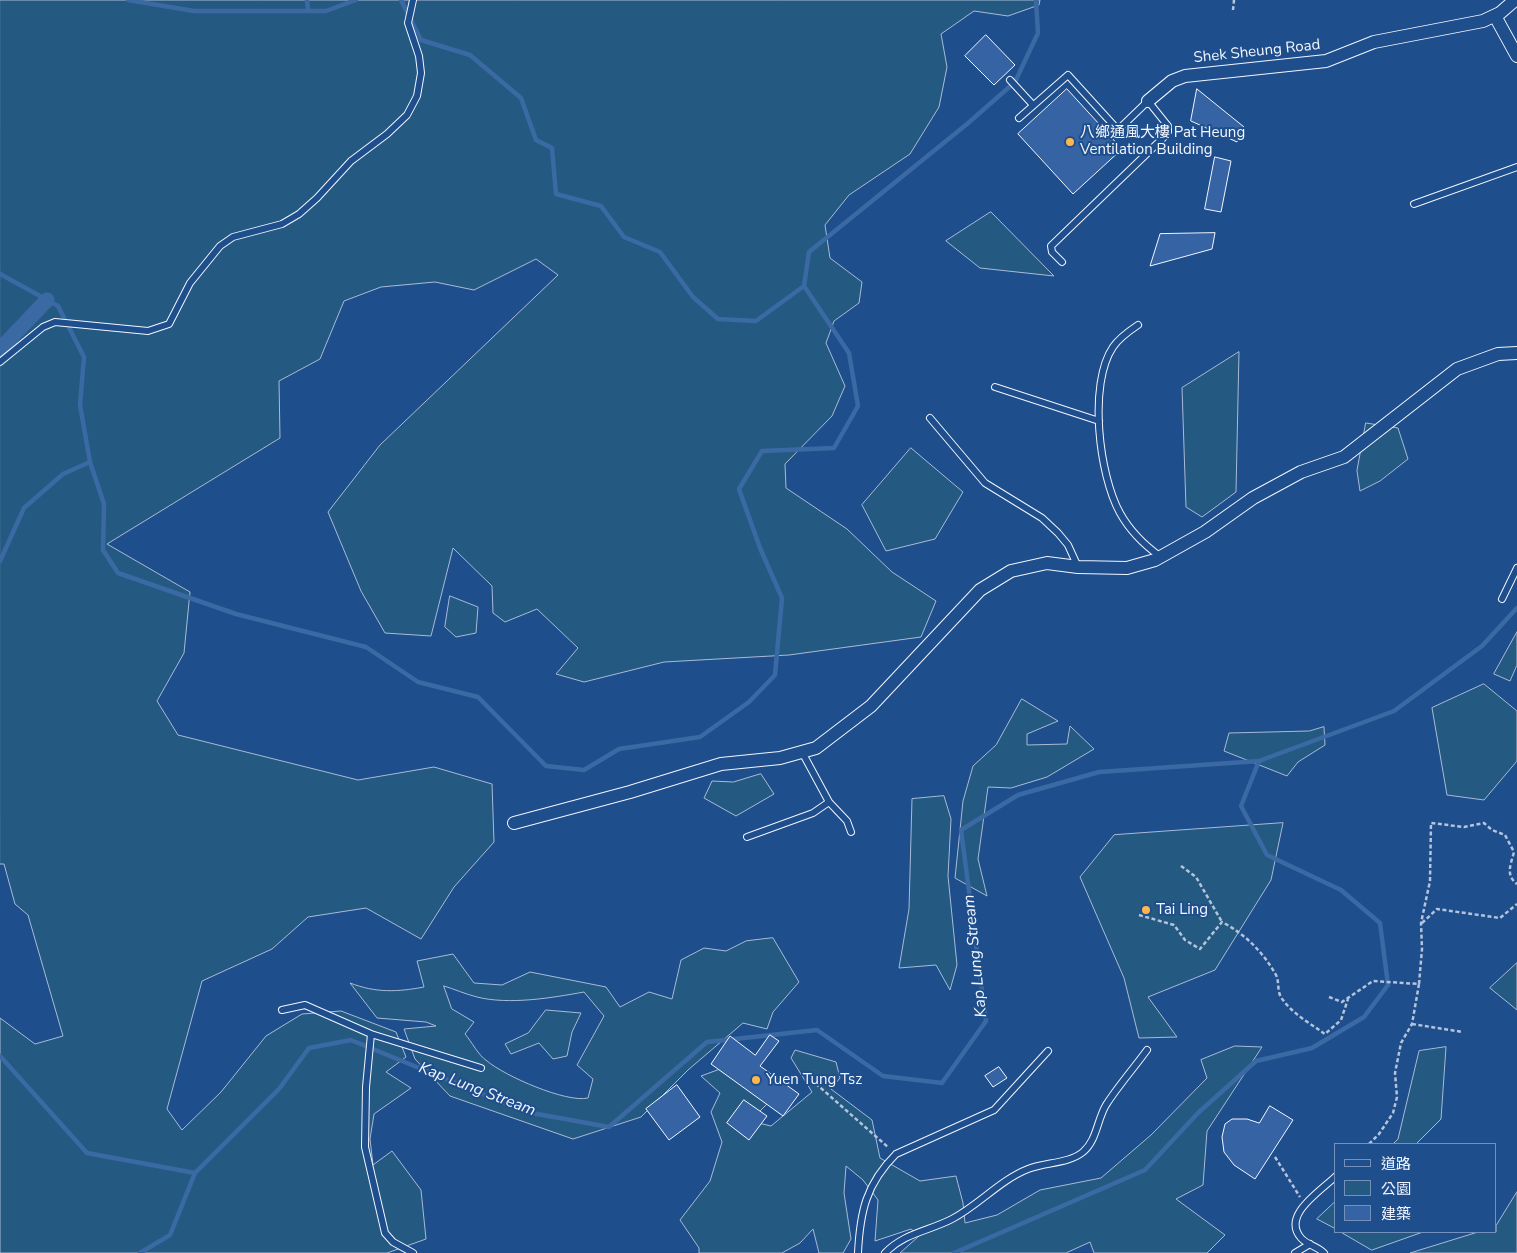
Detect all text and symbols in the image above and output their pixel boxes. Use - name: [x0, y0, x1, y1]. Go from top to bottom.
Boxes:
- street label: Shek Sheung Road: [1193, 36, 1321, 68]
- place label: 八鄉通風大樓 Pat Heung Ventilation Building: [1080, 124, 1245, 159]
- marker: 八鄉通風大樓 Pat Heung Ventilation Building: [1064, 136, 1076, 148]
- water label: Kap Lung Stream: [960, 893, 992, 1019]
- place label: Tai Ling: [1156, 901, 1208, 919]
- marker: Tai Ling: [1140, 904, 1152, 916]
- water label: Kap Lung Stream: [416, 1059, 538, 1121]
- place label: Yuen Tung Tsz: [766, 1071, 862, 1089]
- marker: Yuen Tung Tsz: [750, 1074, 762, 1086]
- legend: [1334, 1143, 1497, 1233]
- text: 道路: [1381, 1154, 1411, 1174]
- text: 公園: [1381, 1179, 1411, 1199]
- text: 建築: [1381, 1204, 1411, 1224]

